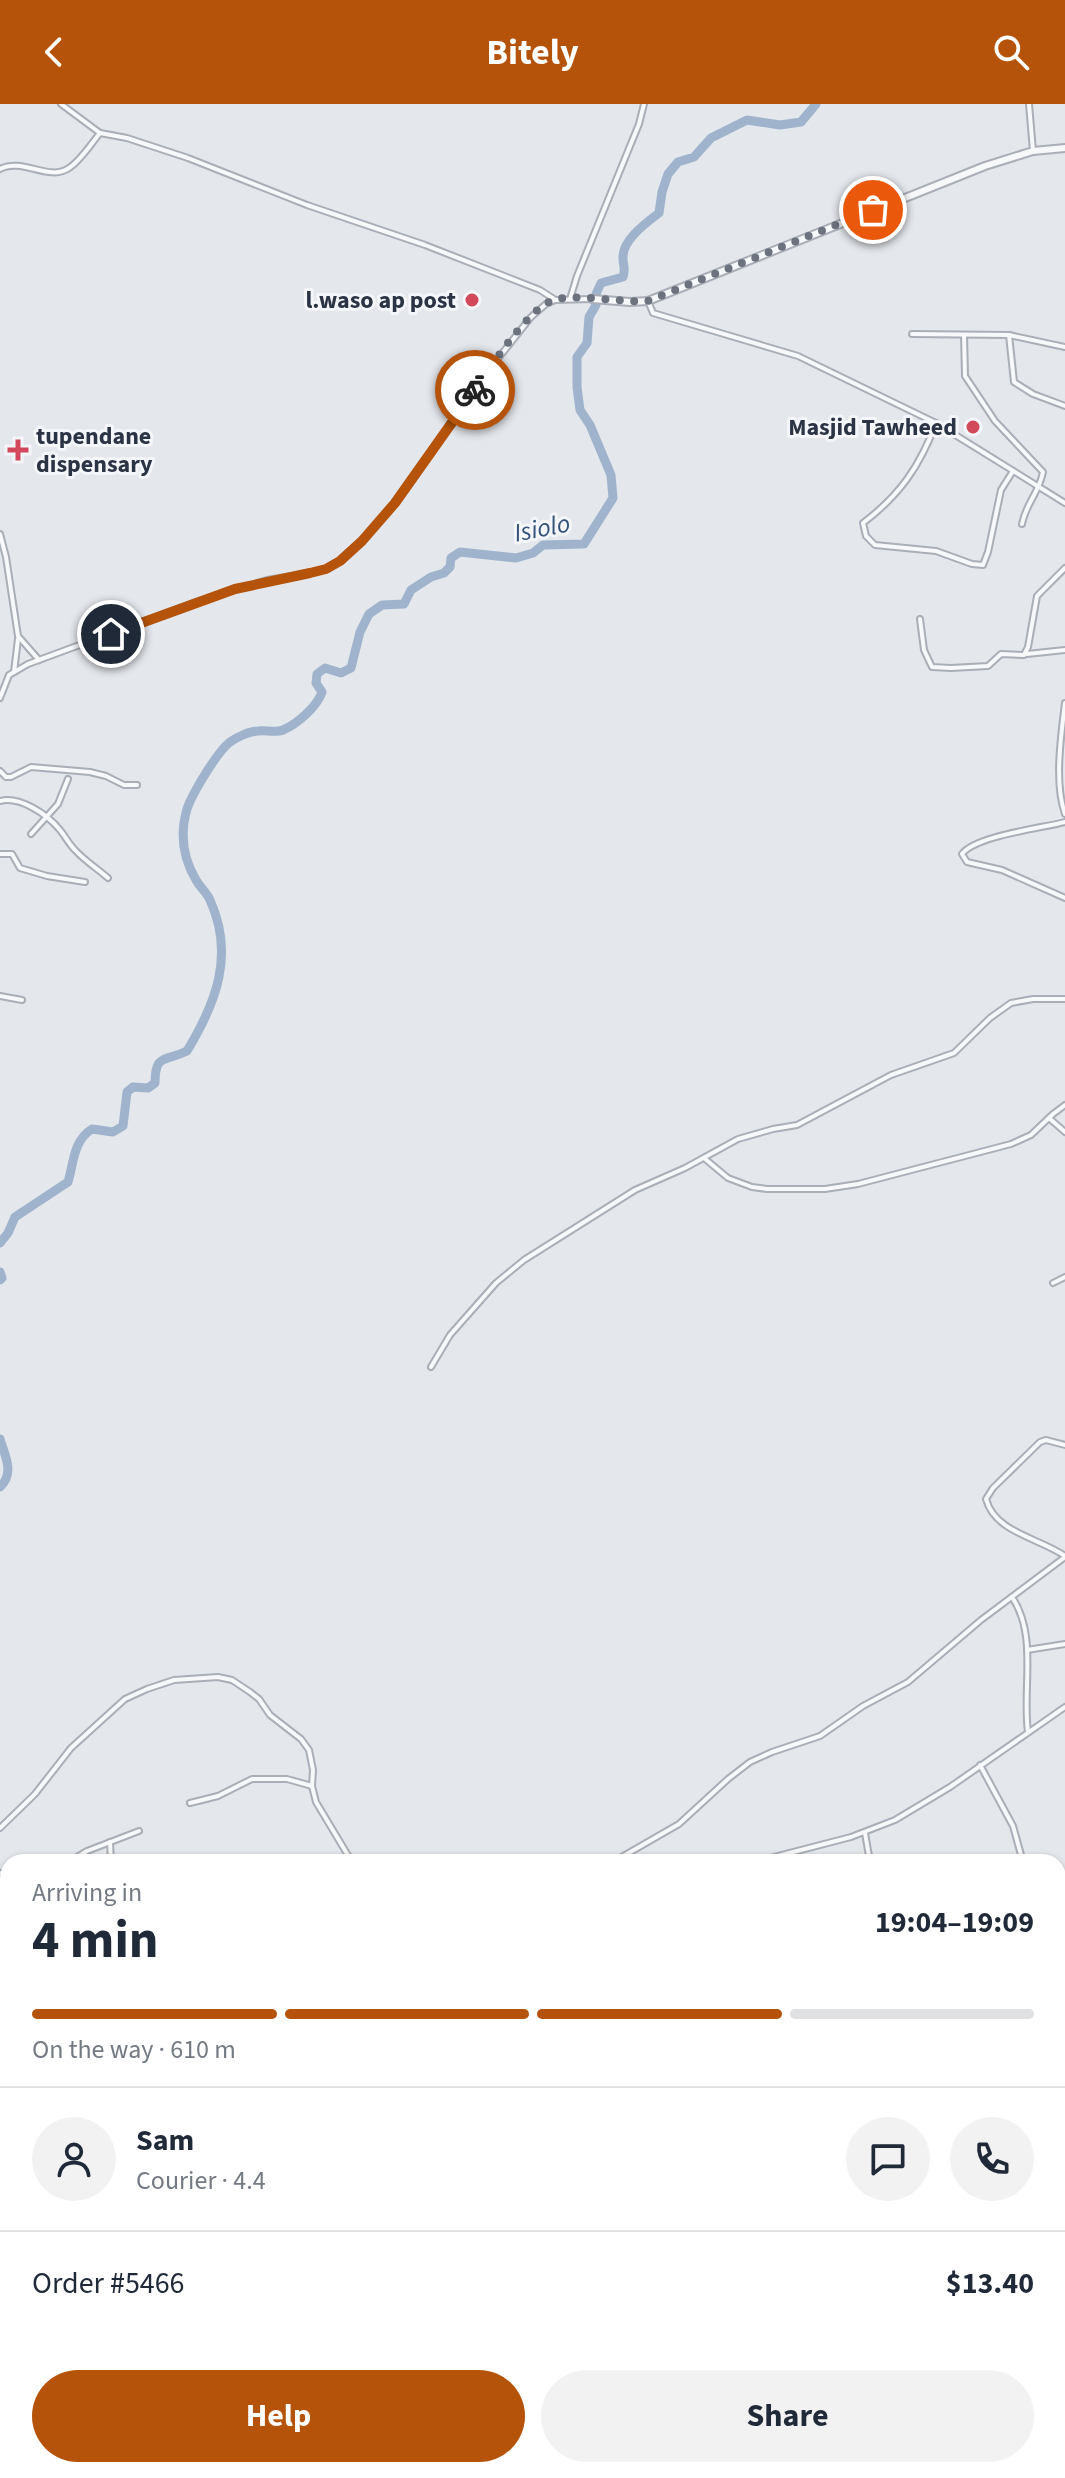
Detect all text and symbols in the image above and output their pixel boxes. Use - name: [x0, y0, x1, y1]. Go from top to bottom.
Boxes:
- text: Bitely: [486, 27, 579, 78]
- icon: back: [32, 30, 76, 74]
- icon: search: [989, 30, 1033, 74]
- pin: [839, 176, 907, 244]
- icon: bag: [851, 188, 895, 232]
- place label: l.waso ap post: [305, 283, 456, 318]
- marker: l.waso ap post: [463, 291, 481, 309]
- courier: [435, 350, 515, 430]
- icon: bike: [453, 368, 497, 412]
- place label: Masjid Tawheed: [788, 410, 957, 445]
- marker: Masjid Tawheed: [964, 418, 982, 436]
- place label: tupendane dispensary: [36, 419, 153, 482]
- marker: tupendane dispensary: [7, 439, 29, 461]
- water label: Isiolo: [511, 504, 573, 552]
- pin: [77, 600, 145, 668]
- icon: home: [89, 612, 133, 656]
- text: Arriving in: [32, 1874, 142, 1911]
- text: 19:04–19:09: [875, 1901, 1034, 1944]
- text: 4 min: [32, 1904, 159, 1978]
- text: On the way · 610 m: [32, 2031, 236, 2068]
- button: person: [32, 2117, 116, 2201]
- button: chat: [846, 2117, 930, 2201]
- button: phone: [950, 2117, 1034, 2201]
- text: Sam: [136, 2119, 194, 2162]
- text: Courier · 4.4: [136, 2162, 266, 2199]
- text: Order #5466: [32, 2262, 185, 2305]
- text: $13.40: [946, 2262, 1034, 2305]
- button: Help: [32, 2370, 525, 2462]
- button: Share: [541, 2370, 1034, 2462]

